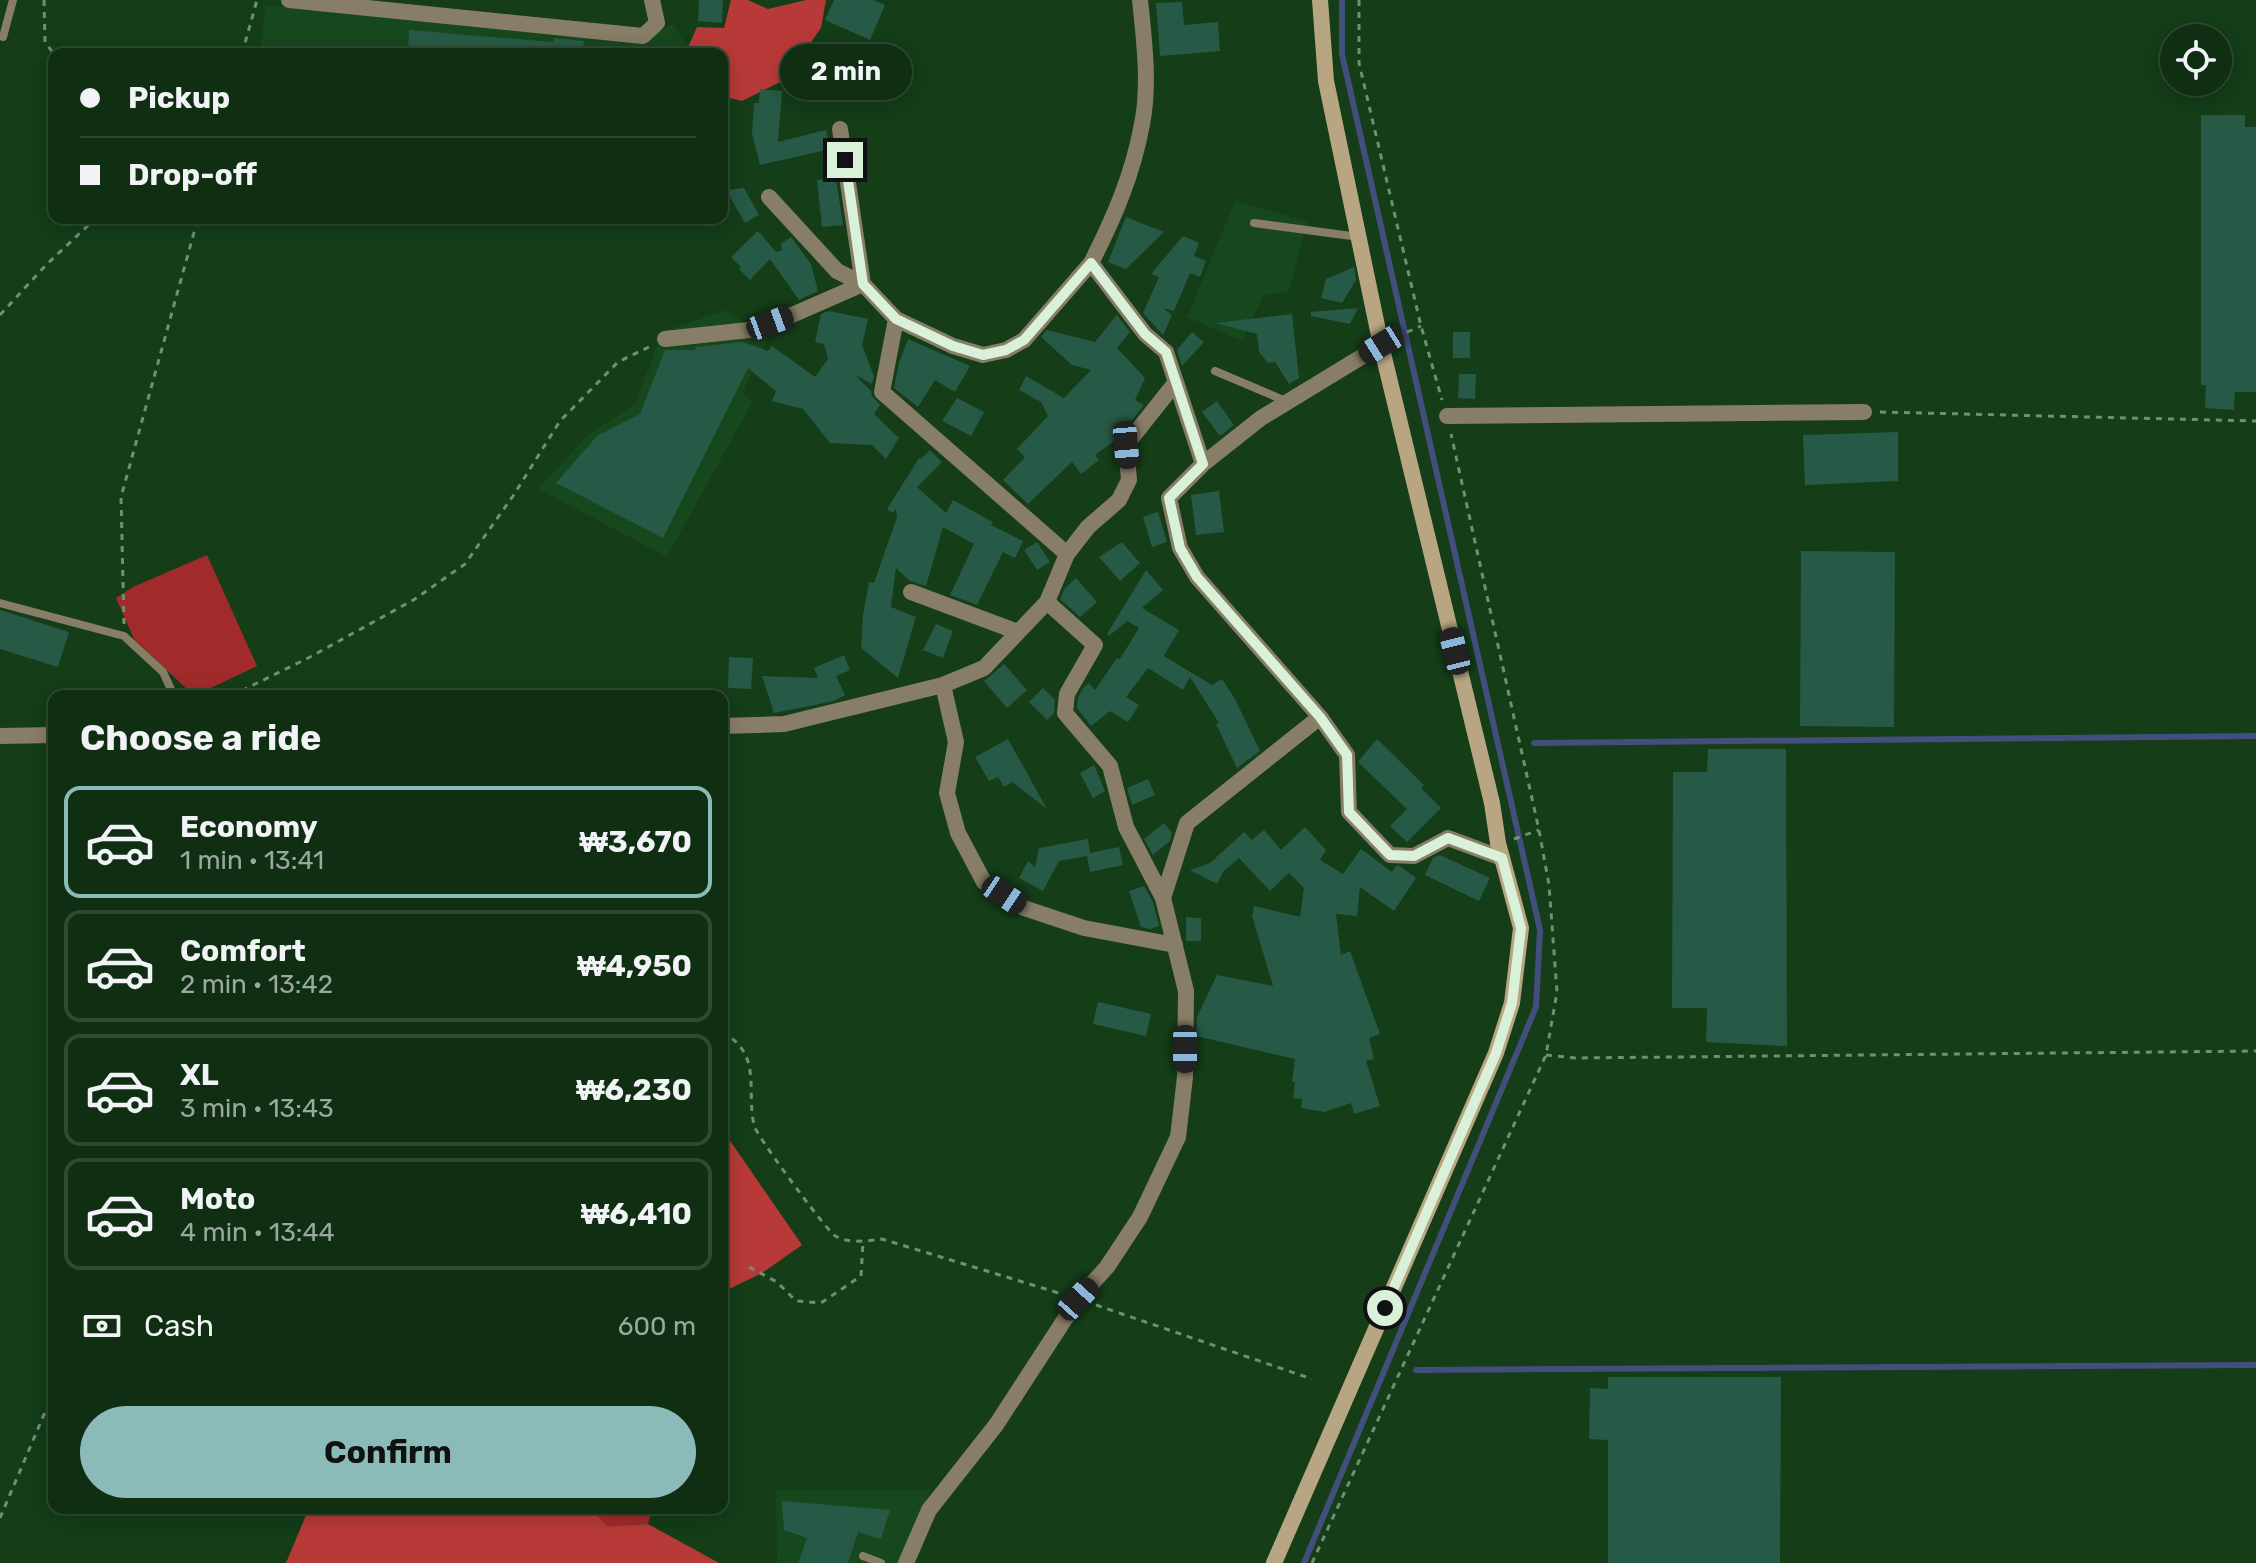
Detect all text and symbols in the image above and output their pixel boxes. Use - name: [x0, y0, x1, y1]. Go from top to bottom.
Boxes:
- map controls: [2160, 24, 2232, 96]
- button: locate: [2160, 24, 2232, 96]
- callout: 2 min: [779, 44, 911, 100]
- text: 2 min: [811, 56, 881, 87]
- text: Pickup: [128, 80, 230, 116]
- route end: [827, 142, 863, 178]
- text: Drop-off: [128, 157, 257, 193]
- car: [743, 304, 797, 342]
- car: [1354, 322, 1408, 368]
- car: [1112, 420, 1140, 470]
- car: [1438, 625, 1472, 677]
- text: Choose a ride: [80, 716, 321, 759]
- icon: car: [84, 806, 156, 878]
- text: Economy: [180, 809, 318, 845]
- text: ₩3,670: [580, 824, 692, 860]
- text: 1 min · 13:41: [180, 845, 324, 876]
- car: [977, 872, 1031, 918]
- icon: car: [84, 930, 156, 1002]
- text: Comfort: [180, 933, 306, 969]
- text: ₩4,950: [577, 948, 692, 984]
- text: 2 min · 13:42: [180, 969, 333, 1000]
- car: [1173, 1025, 1197, 1073]
- icon: car: [84, 1054, 156, 1126]
- text: XL: [180, 1057, 219, 1093]
- text: ₩6,230: [576, 1072, 692, 1108]
- text: 3 min · 13:43: [180, 1093, 334, 1124]
- icon: car: [84, 1178, 156, 1250]
- text: Moto: [180, 1181, 255, 1217]
- text: ₩6,410: [581, 1196, 692, 1232]
- text: 4 min · 13:44: [180, 1217, 335, 1248]
- car: [1053, 1273, 1103, 1325]
- route start: [1367, 1290, 1403, 1326]
- icon: cash: [80, 1304, 124, 1348]
- text: Cash: [144, 1308, 214, 1344]
- text: 600 m: [618, 1311, 696, 1342]
- button: Confirm: [80, 1406, 696, 1498]

